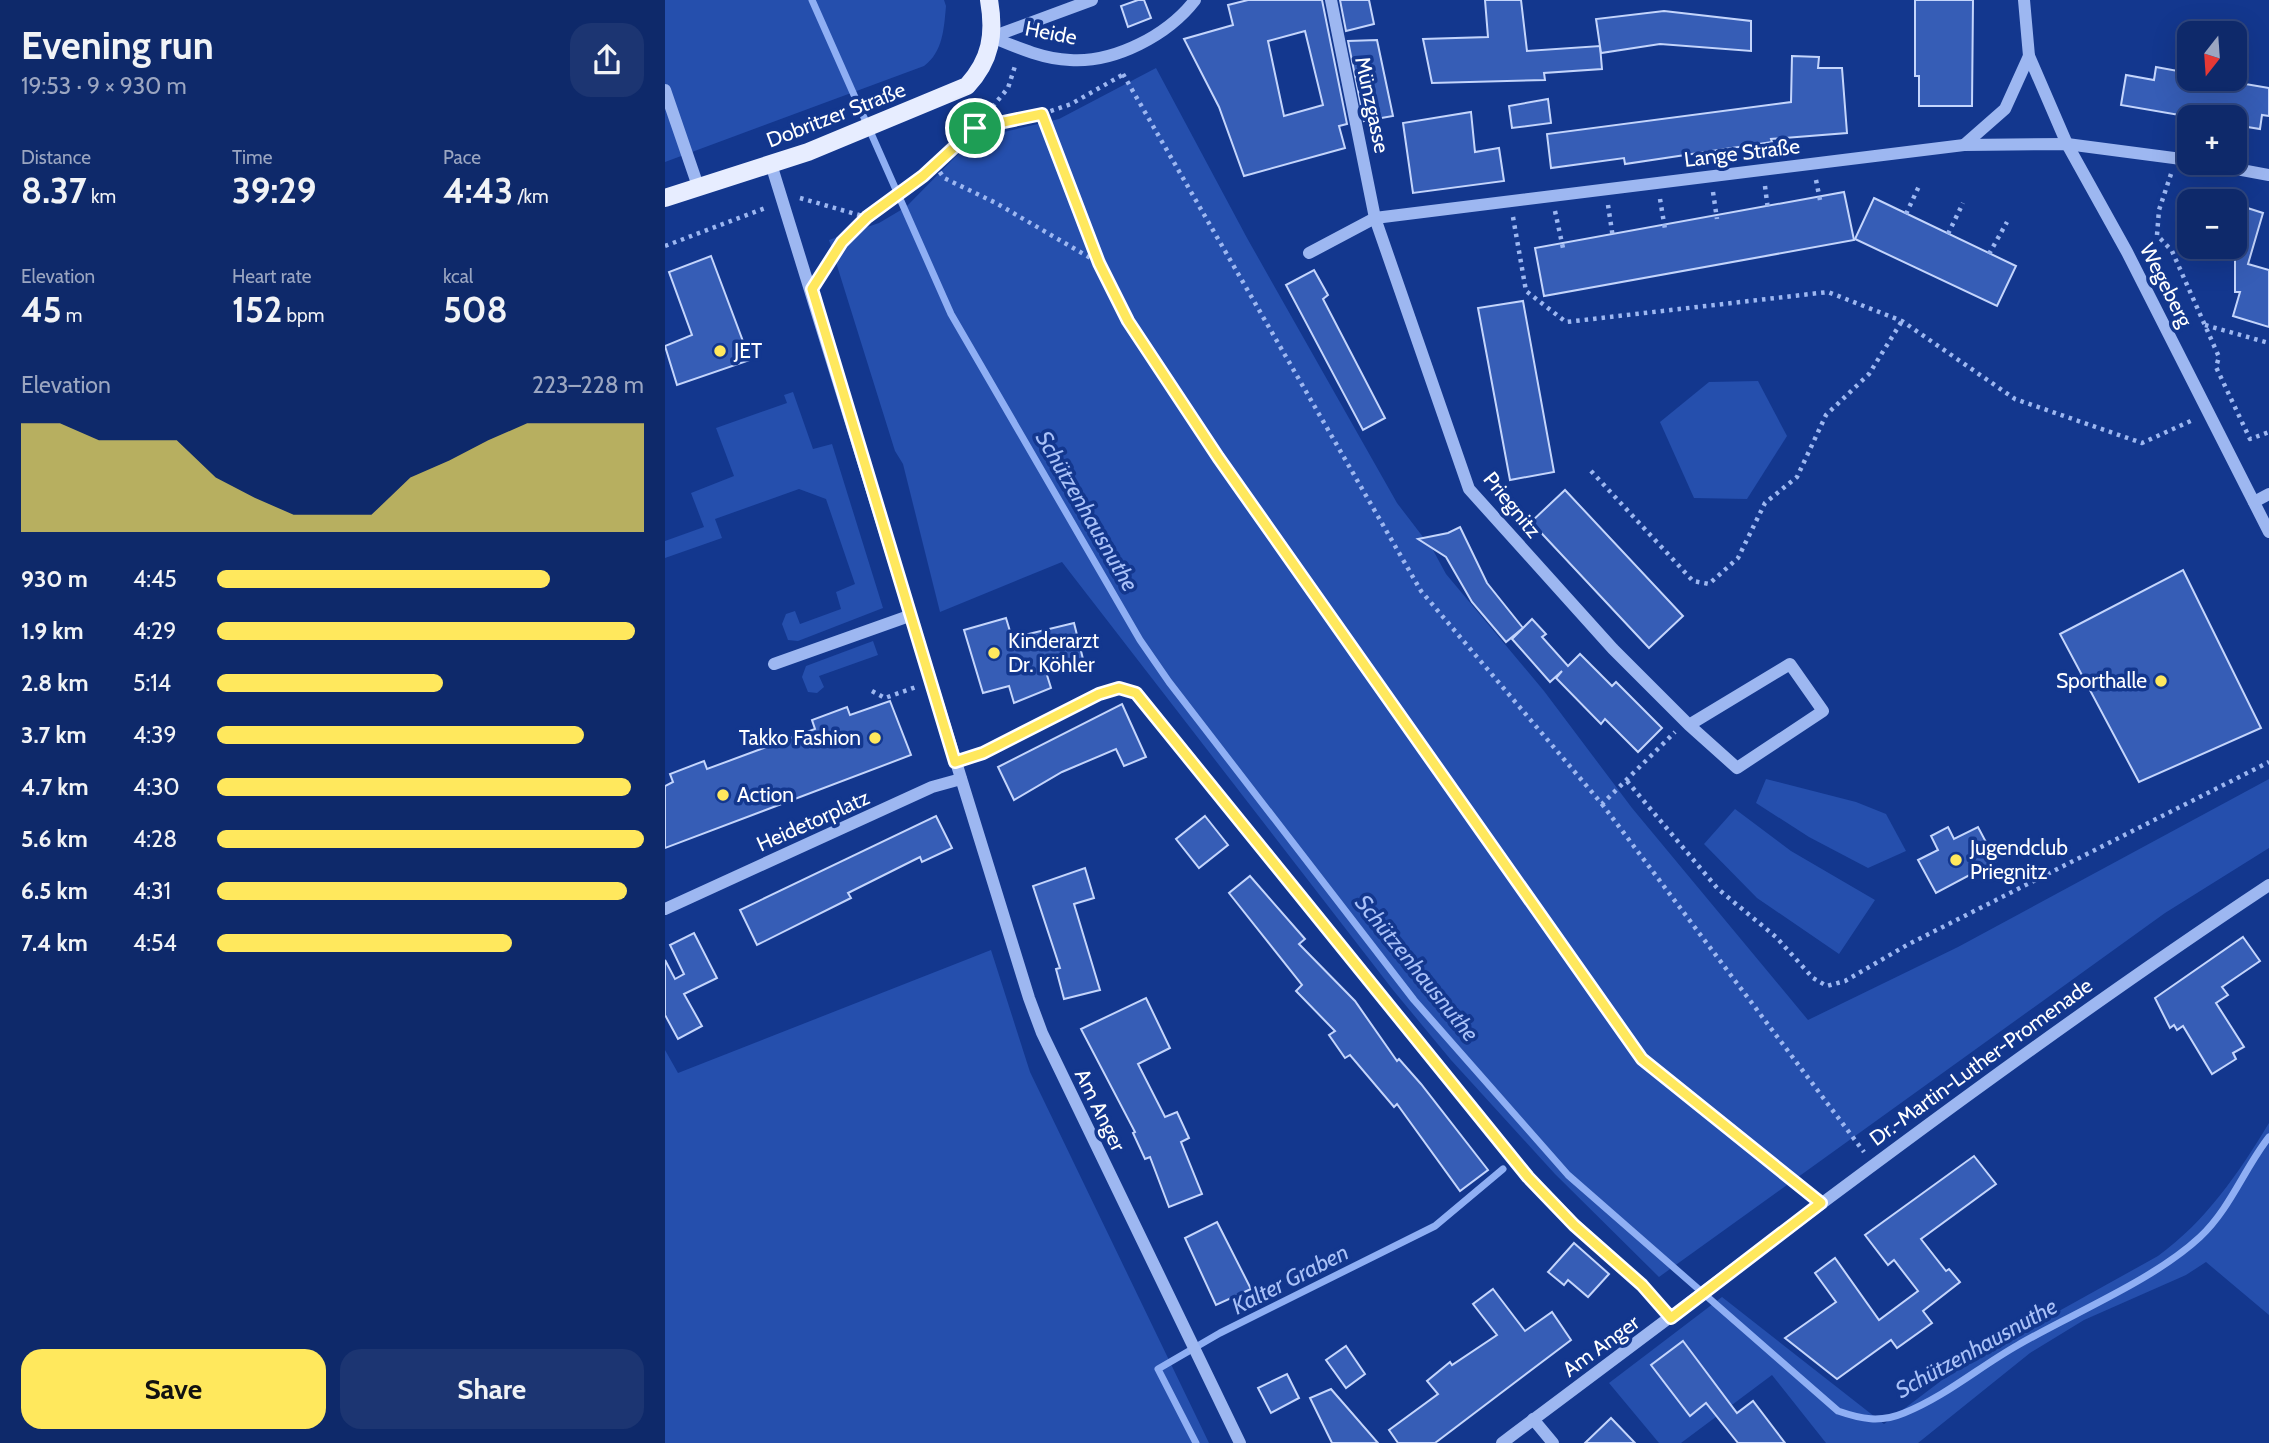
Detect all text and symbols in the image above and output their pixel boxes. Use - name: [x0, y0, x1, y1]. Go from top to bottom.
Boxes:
- street label: Heide: [1023, 15, 1079, 50]
- north arrow: [2177, 21, 2247, 91]
- map controls: [2177, 21, 2247, 259]
- text: Evening run: [21, 22, 214, 69]
- button: share: [570, 23, 644, 97]
- street label: Münzgasse: [1350, 54, 1395, 156]
- text: 19:53 · 9 × 930 m: [21, 72, 187, 100]
- street label: Dobritzer Straße: [763, 77, 909, 152]
- pin: [945, 98, 1005, 158]
- button: +: [2177, 105, 2247, 175]
- icon: arrive: [956, 109, 994, 147]
- street label: Lange Straße: [1683, 133, 1802, 172]
- text: Distance: [21, 146, 91, 169]
- text: Time: [232, 146, 272, 169]
- text: Pace: [443, 146, 481, 169]
- text: 8.37: [21, 169, 87, 212]
- text: 39:29: [232, 169, 317, 212]
- text: 4:43: [443, 169, 513, 212]
- text: km: [87, 185, 116, 208]
- text: /km: [513, 185, 549, 208]
- button: −: [2177, 189, 2247, 259]
- street label: Wegeberg: [2135, 239, 2198, 331]
- text: Elevation: [21, 265, 95, 288]
- text: Heart rate: [232, 265, 312, 288]
- text: kcal: [443, 265, 473, 288]
- text: 45: [21, 288, 62, 331]
- text: 152: [232, 288, 282, 331]
- text: 508: [443, 288, 508, 331]
- text: m: [62, 304, 82, 327]
- text: bpm: [282, 304, 324, 327]
- place label: JET: [733, 338, 762, 363]
- marker: JET: [712, 343, 728, 359]
- text: Elevation: [21, 371, 111, 399]
- text: 223–228 m: [532, 371, 644, 399]
- water label: Schützenhausnuthe: [1030, 426, 1144, 596]
- street label: Priegnitz: [1478, 467, 1546, 543]
- text: 930 m: [21, 565, 88, 593]
- text: 4:45: [133, 565, 177, 593]
- text: 1.9 km: [21, 617, 84, 645]
- text: 4:29: [133, 617, 176, 645]
- place label: Kinderarzt Dr. Köhler: [1008, 628, 1099, 677]
- marker: Kinderarzt Dr. Köhler: [986, 645, 1002, 661]
- place label: Sporthalle: [2056, 668, 2147, 693]
- text: 2.8 km: [21, 669, 88, 697]
- text: 5:14: [133, 669, 171, 697]
- marker: Sporthalle: [2153, 673, 2169, 689]
- text: 3.7 km: [21, 721, 87, 749]
- text: 4:39: [133, 721, 177, 749]
- place label: Takko Fashion: [739, 725, 861, 750]
- marker: Takko Fashion: [867, 730, 883, 746]
- text: 4.7 km: [21, 773, 88, 801]
- text: 4:30: [133, 773, 180, 801]
- place label: Action: [737, 782, 794, 807]
- street label: Heidetorplatz: [753, 785, 873, 857]
- marker: Action: [715, 787, 731, 803]
- text: 5.6 km: [21, 825, 88, 853]
- text: 4:28: [133, 825, 177, 853]
- place label: Jugendclub Priegnitz: [1969, 835, 2068, 884]
- marker: Jugendclub Priegnitz: [1948, 852, 1964, 868]
- text: 6.5 km: [21, 877, 88, 905]
- text: 4:31: [133, 877, 171, 905]
- water label: Schützenhausnuthe: [1349, 889, 1485, 1047]
- text: 7.4 km: [21, 929, 88, 957]
- text: 4:54: [133, 929, 177, 957]
- street label: Dr.-Martin-Luther-Promenade: [1865, 972, 2097, 1151]
- street label: Am Anger: [1070, 1064, 1131, 1155]
- water label: Kalter Graben: [1227, 1238, 1353, 1320]
- water label: Schützenhausnuthe: [1890, 1292, 2062, 1404]
- street label: Am Anger: [1558, 1309, 1644, 1382]
- button: Save: [21, 1349, 326, 1429]
- button: Share: [340, 1349, 644, 1429]

